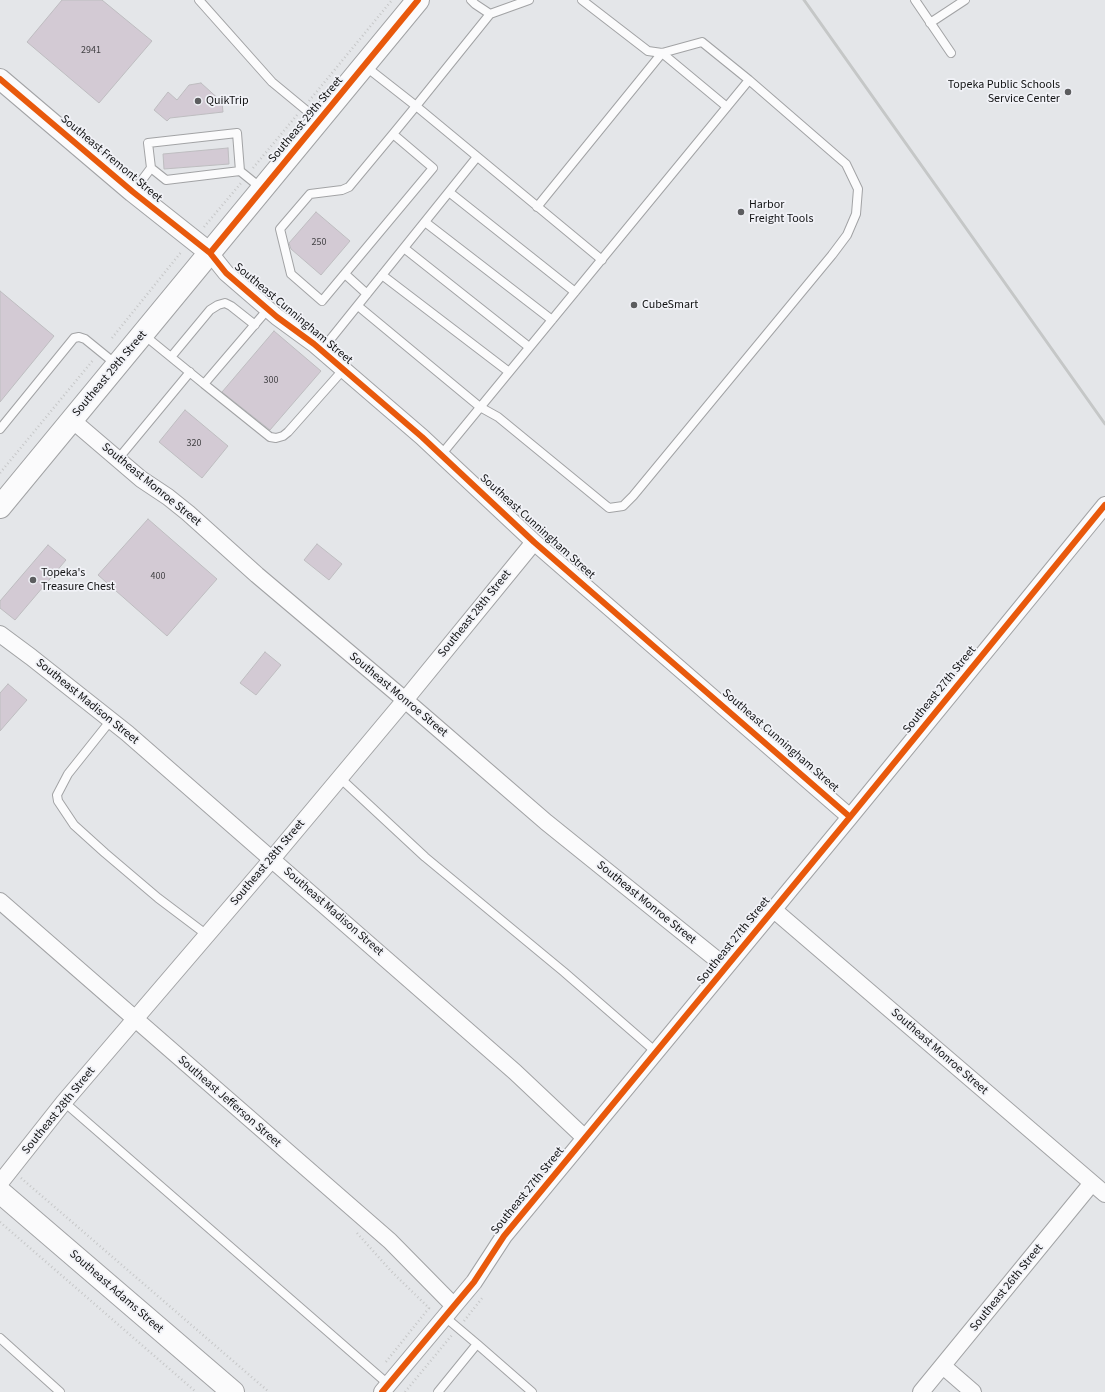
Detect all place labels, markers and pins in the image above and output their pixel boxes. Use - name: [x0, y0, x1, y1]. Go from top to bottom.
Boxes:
- place label: Topeka Public Schools Service Center: [948, 78, 1060, 106]
- marker: Topeka Public Schools Service Center: [1063, 87, 1073, 97]
- place label: QuikTrip: [206, 94, 249, 108]
- marker: QuikTrip: [193, 96, 203, 106]
- place label: Harbor Freight Tools: [749, 198, 813, 226]
- marker: Harbor Freight Tools: [736, 207, 746, 217]
- place label: CubeSmart: [642, 298, 698, 312]
- marker: CubeSmart: [629, 300, 639, 310]
- place label: Topeka's Treasure Chest: [41, 566, 115, 594]
- marker: Topeka's Treasure Chest: [28, 575, 38, 585]

